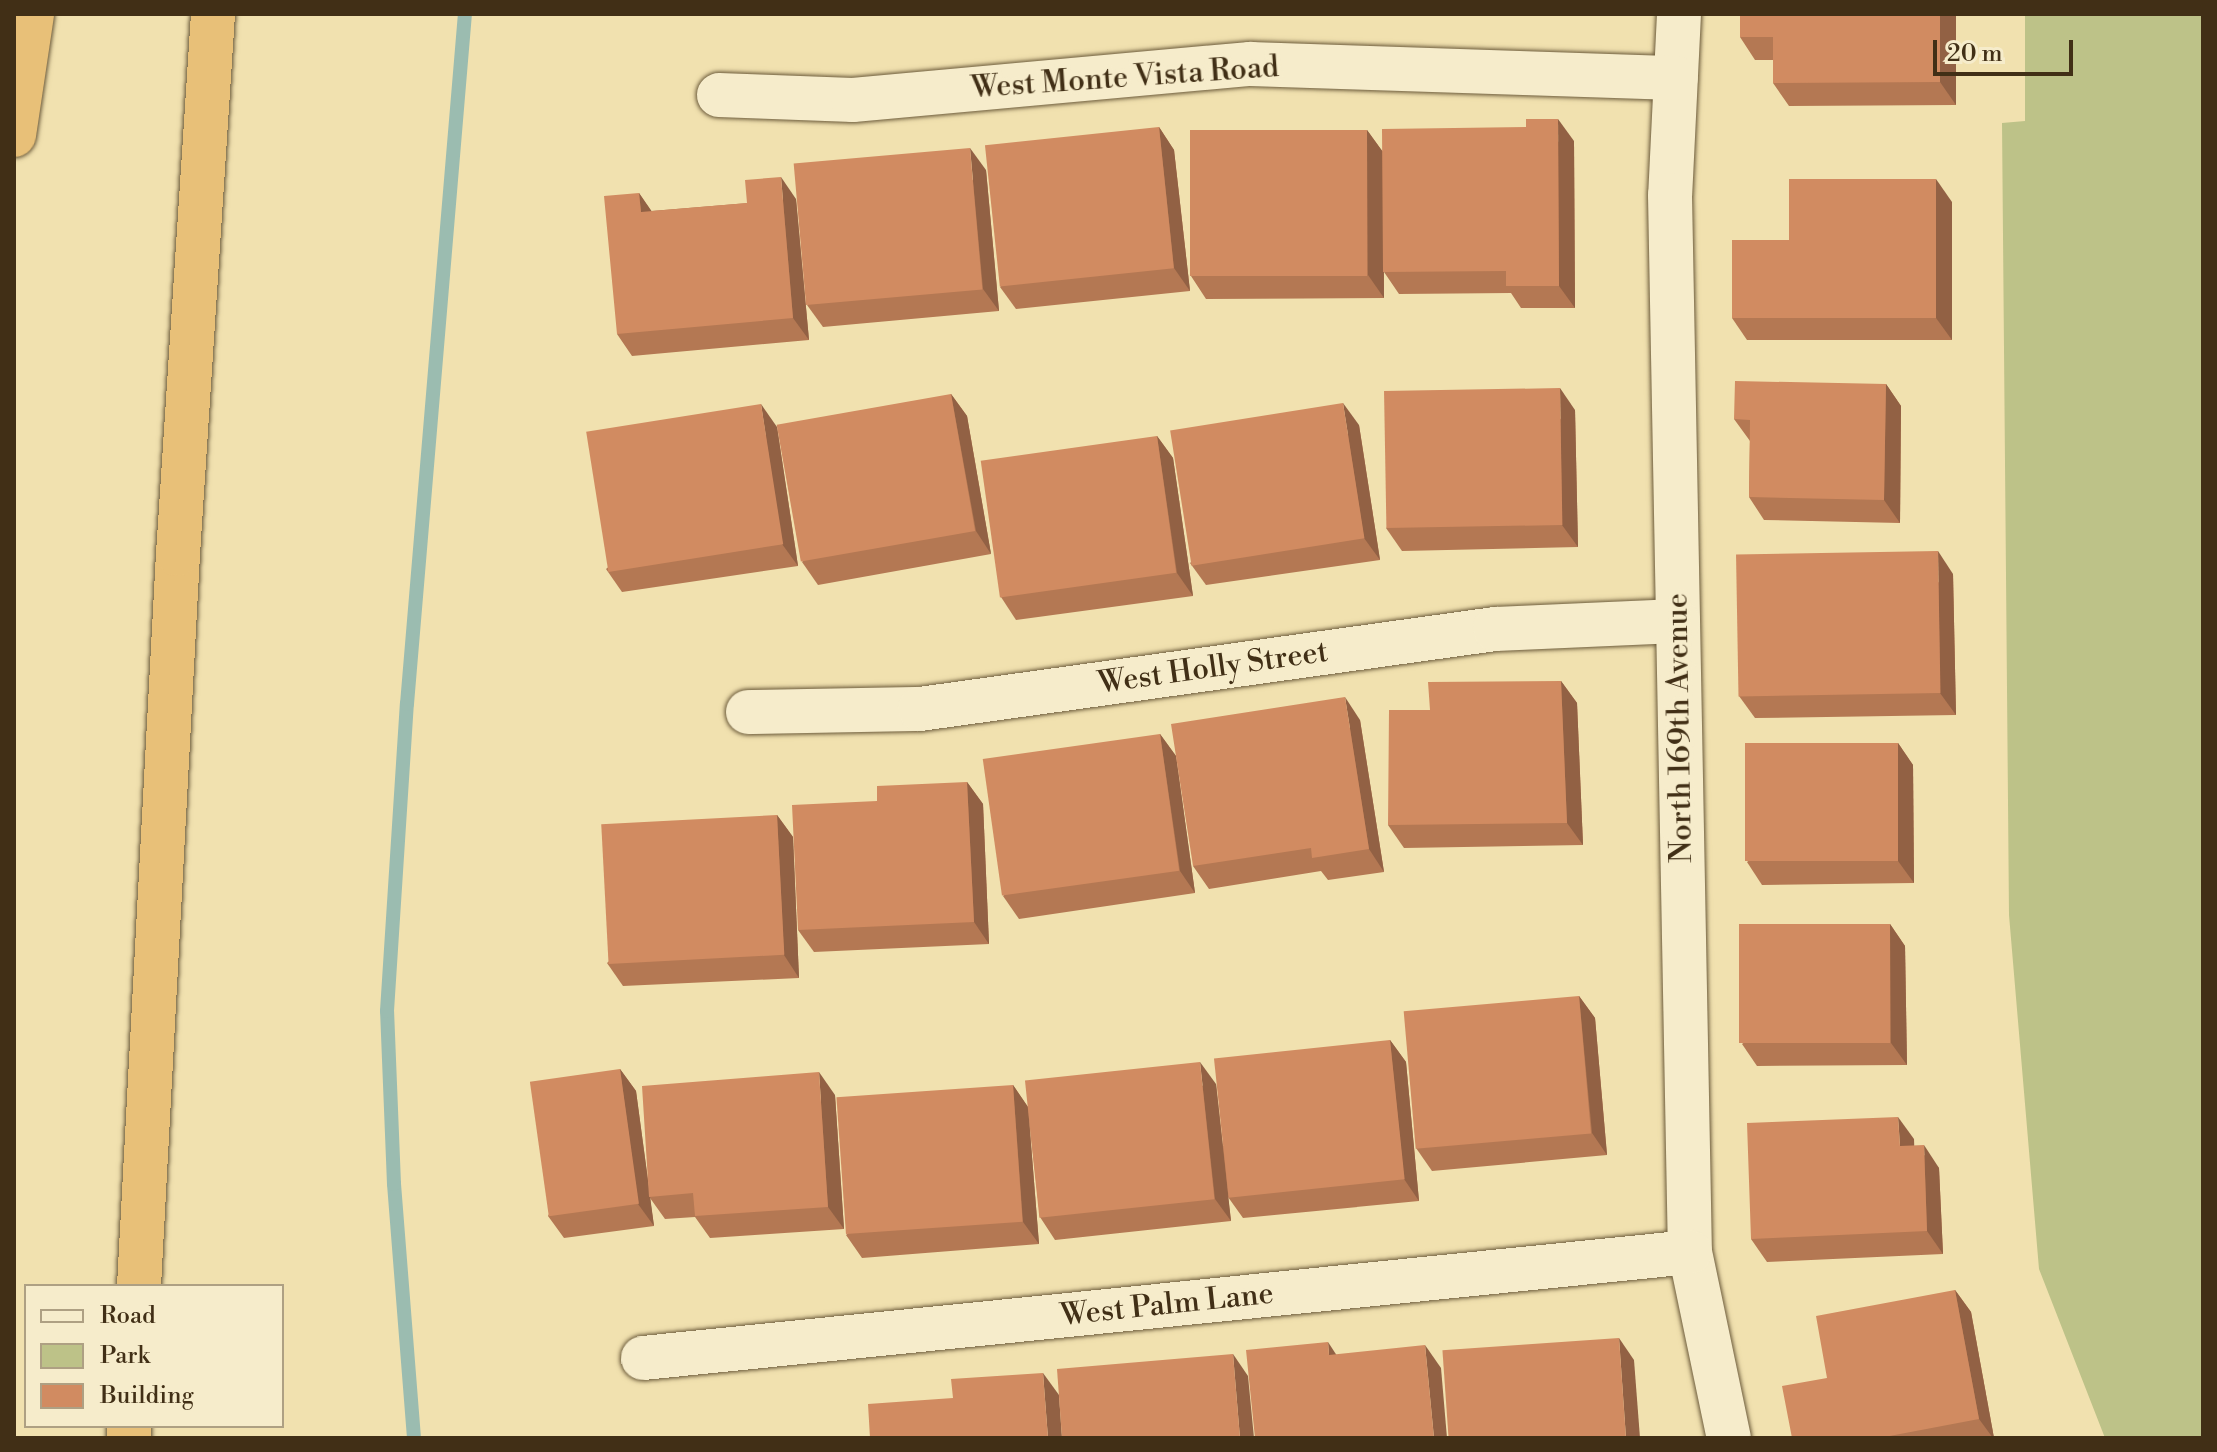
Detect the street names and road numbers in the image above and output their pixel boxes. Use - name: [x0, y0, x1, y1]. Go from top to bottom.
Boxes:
- street label: West Monte Vista Road: [970, 49, 1280, 107]
- street label: North 169th Avenue: [1660, 593, 1700, 863]
- street label: West Holly Street: [1096, 634, 1330, 702]
- street label: West Palm Lane: [1059, 1276, 1275, 1334]

